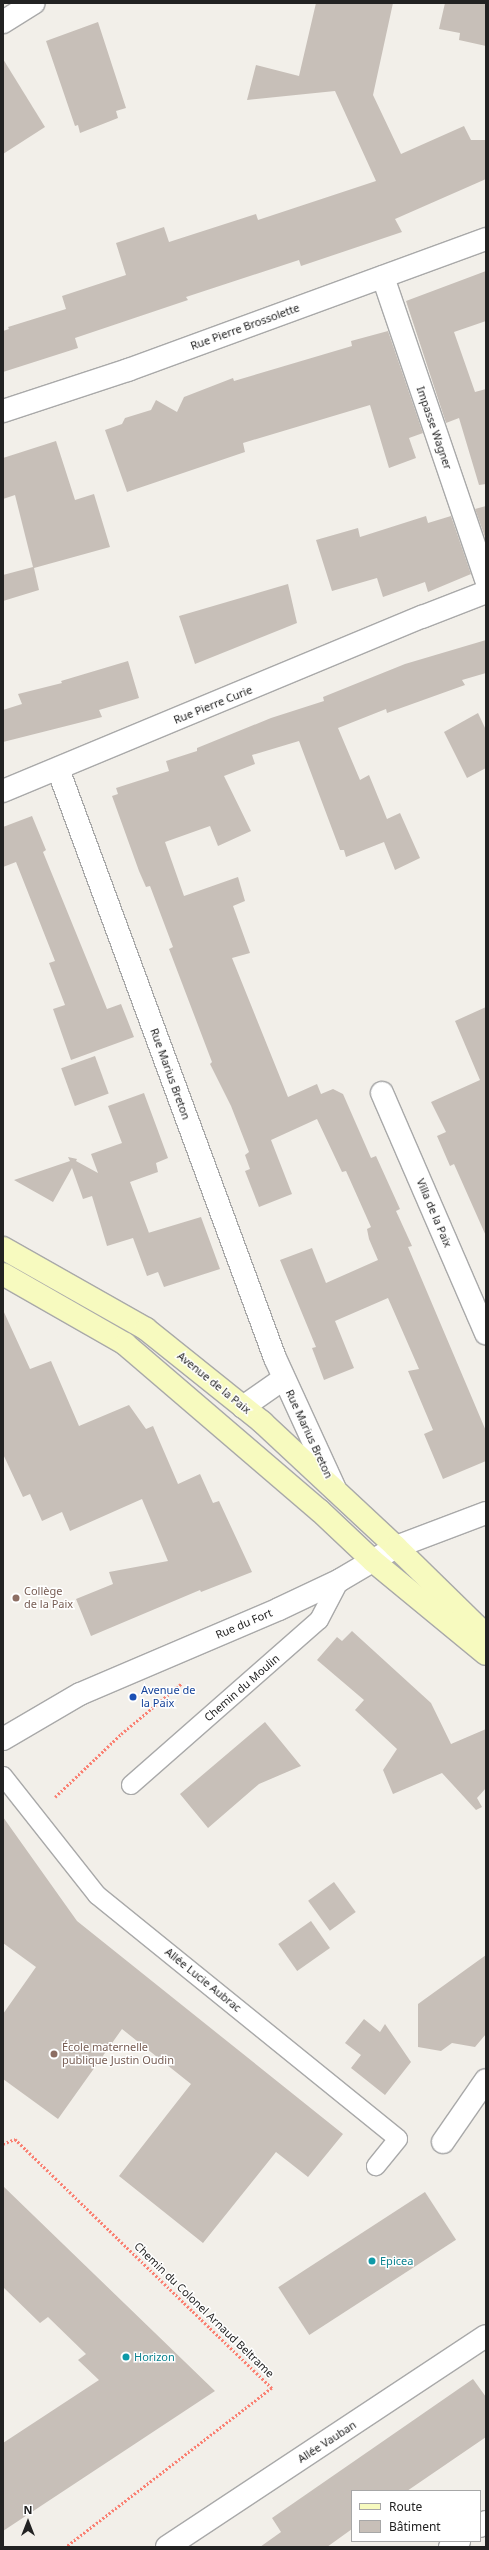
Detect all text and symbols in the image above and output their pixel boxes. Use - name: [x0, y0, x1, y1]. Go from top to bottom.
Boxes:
- street label: Rue Pierre Brossolette: [189, 301, 301, 353]
- street label: Impasse Wagner: [414, 385, 454, 471]
- street label: Rue Pierre Curie: [172, 683, 254, 727]
- street label: Rue Marius Breton: [147, 1027, 193, 1121]
- street label: Villa de la Paix: [414, 1177, 454, 1249]
- street label: Avenue de la Paix: [175, 1349, 253, 1417]
- street label: Rue Marius Breton: [283, 1388, 335, 1480]
- place label: Collège de la Paix: [24, 1585, 73, 1611]
- marker: Collège de la Paix: [11, 1593, 21, 1603]
- street label: Rue du Fort: [214, 1606, 274, 1642]
- street label: Chemin du Moulin: [202, 1652, 282, 1724]
- place label: Avenue de la Paix: [141, 1684, 195, 1710]
- marker: Avenue de la Paix: [128, 1692, 138, 1702]
- street label: Allée Lucie Aubrac: [162, 1945, 244, 2015]
- place label: École maternelle publique Justin Oudin: [62, 2041, 174, 2067]
- marker: École maternelle publique Justin Oudin: [49, 2049, 59, 2059]
- street label: Chemin du Colonel Arnaud Beltrame: [131, 2240, 277, 2380]
- place label: Epicea: [380, 2254, 413, 2268]
- marker: Epicea: [367, 2256, 377, 2266]
- place label: Horizon: [134, 2350, 175, 2364]
- marker: Horizon: [121, 2352, 131, 2362]
- street label: Allée Vauban: [295, 2418, 359, 2466]
- legend: [351, 2490, 481, 2542]
- text: Route: [389, 2498, 422, 2515]
- north arrow: [8, 2502, 48, 2542]
- text: N: [24, 2502, 32, 2517]
- text: Bâtiment: [389, 2518, 441, 2535]

